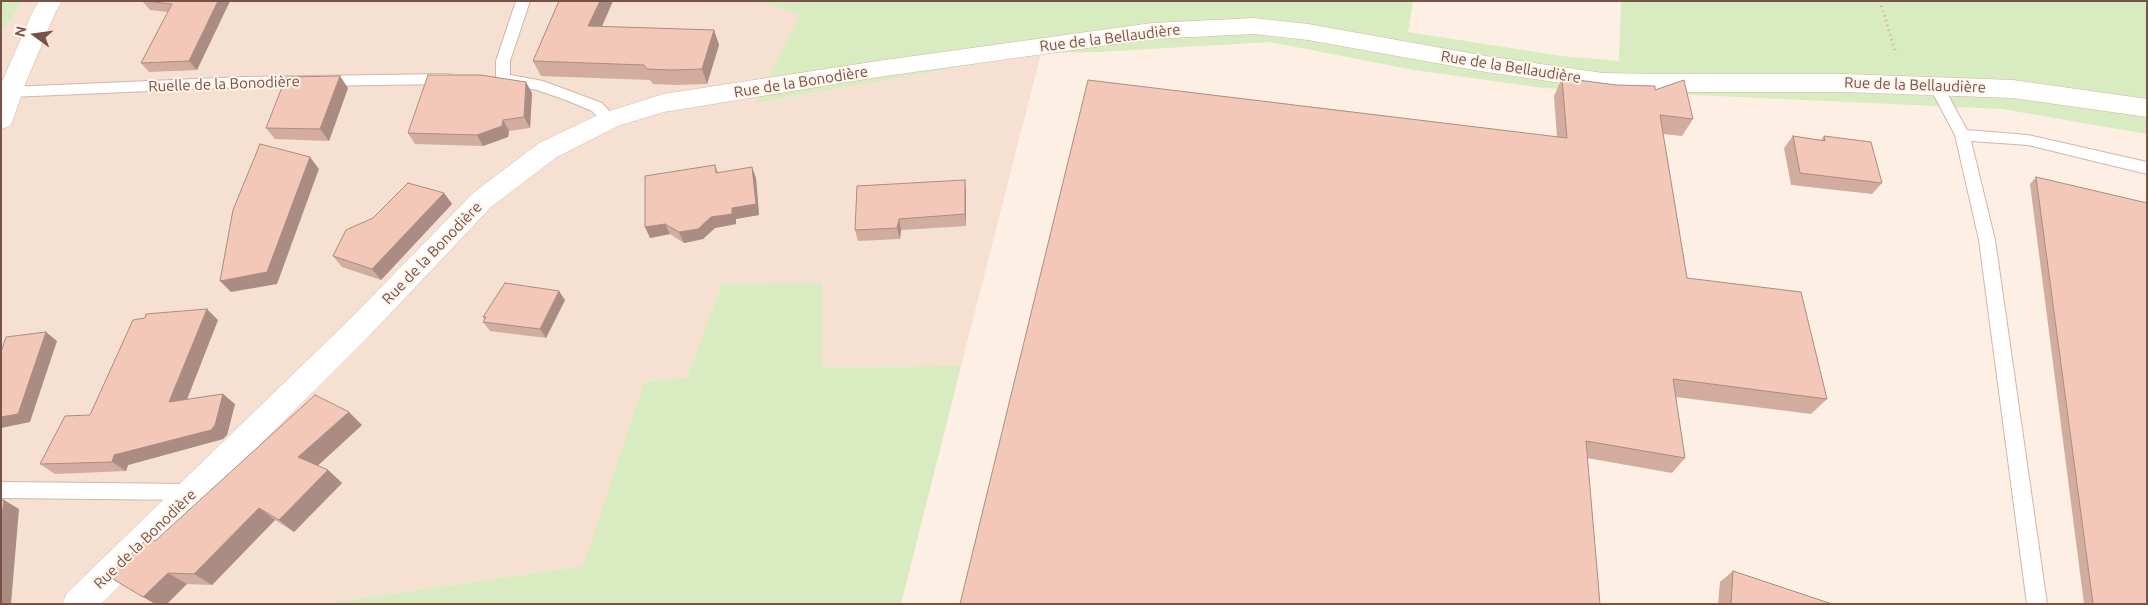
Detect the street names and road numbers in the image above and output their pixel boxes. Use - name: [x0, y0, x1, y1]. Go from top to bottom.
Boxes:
- street label: Rue de la Bellaudière: [1039, 20, 1181, 56]
- street label: Rue de la Bellaudière: [1440, 47, 1582, 87]
- street label: Rue de la Bonodière: [733, 63, 869, 101]
- street label: Ruelle de la Bonodière: [148, 72, 300, 96]
- street label: Rue de la Bellaudière: [1844, 74, 1986, 96]
- street label: Rue de la Bonodière: [378, 198, 486, 308]
- street label: Rue de la Bonodière: [90, 485, 200, 593]

